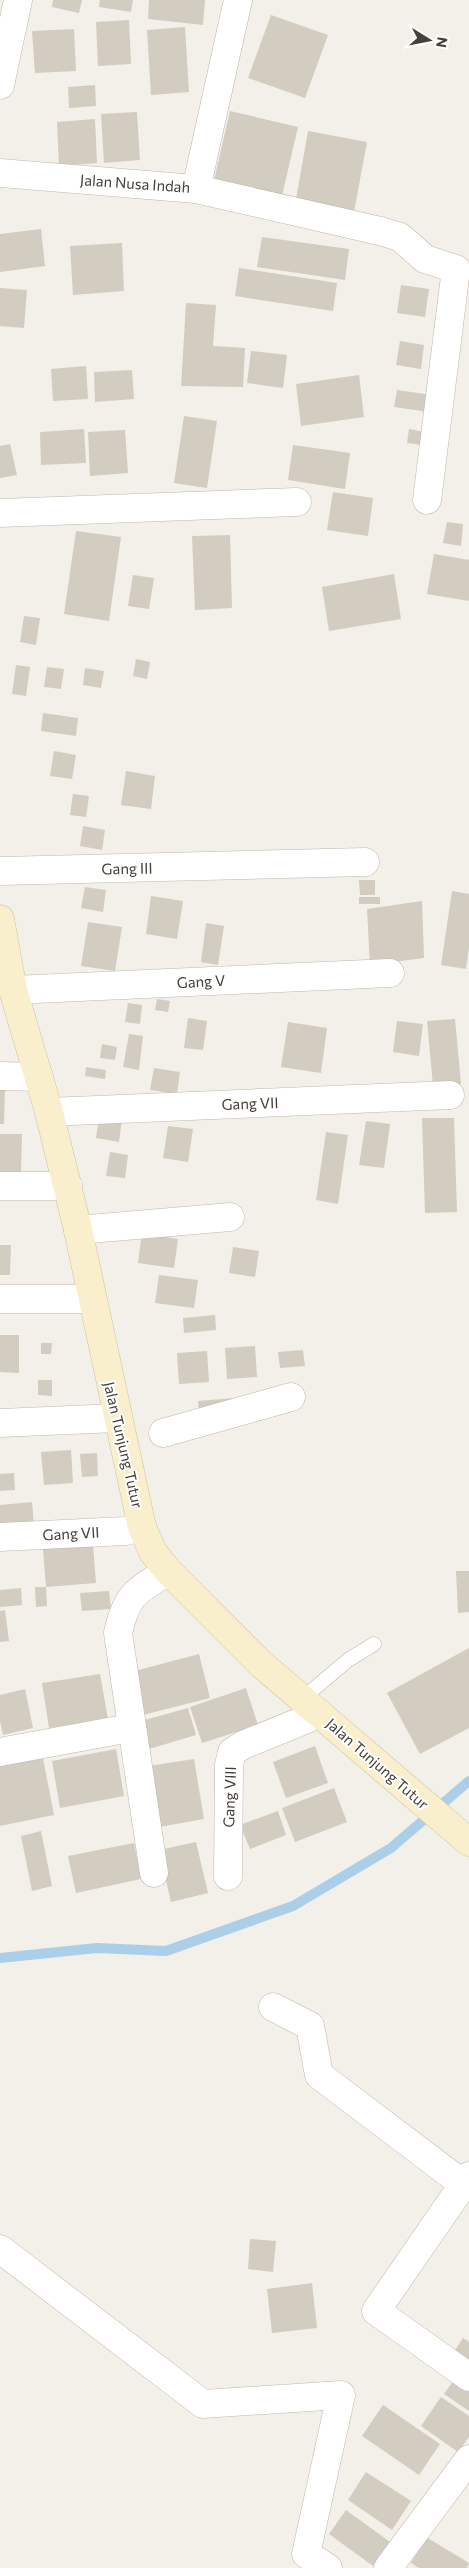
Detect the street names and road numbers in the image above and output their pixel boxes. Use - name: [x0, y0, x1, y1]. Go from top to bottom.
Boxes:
- street label: Jalan Nusa Indah: [79, 170, 191, 196]
- street label: Gang III: [101, 859, 153, 877]
- street label: Gang V: [176, 971, 226, 991]
- street label: Gang VII: [221, 1093, 279, 1113]
- street label: Jalan Tunjung Tutur: [101, 1380, 147, 1510]
- street label: Gang VII: [42, 1523, 100, 1543]
- street label: Jalan Tunjung Tutur: [323, 1714, 433, 1813]
- street label: Gang VIII: [219, 1766, 239, 1828]

